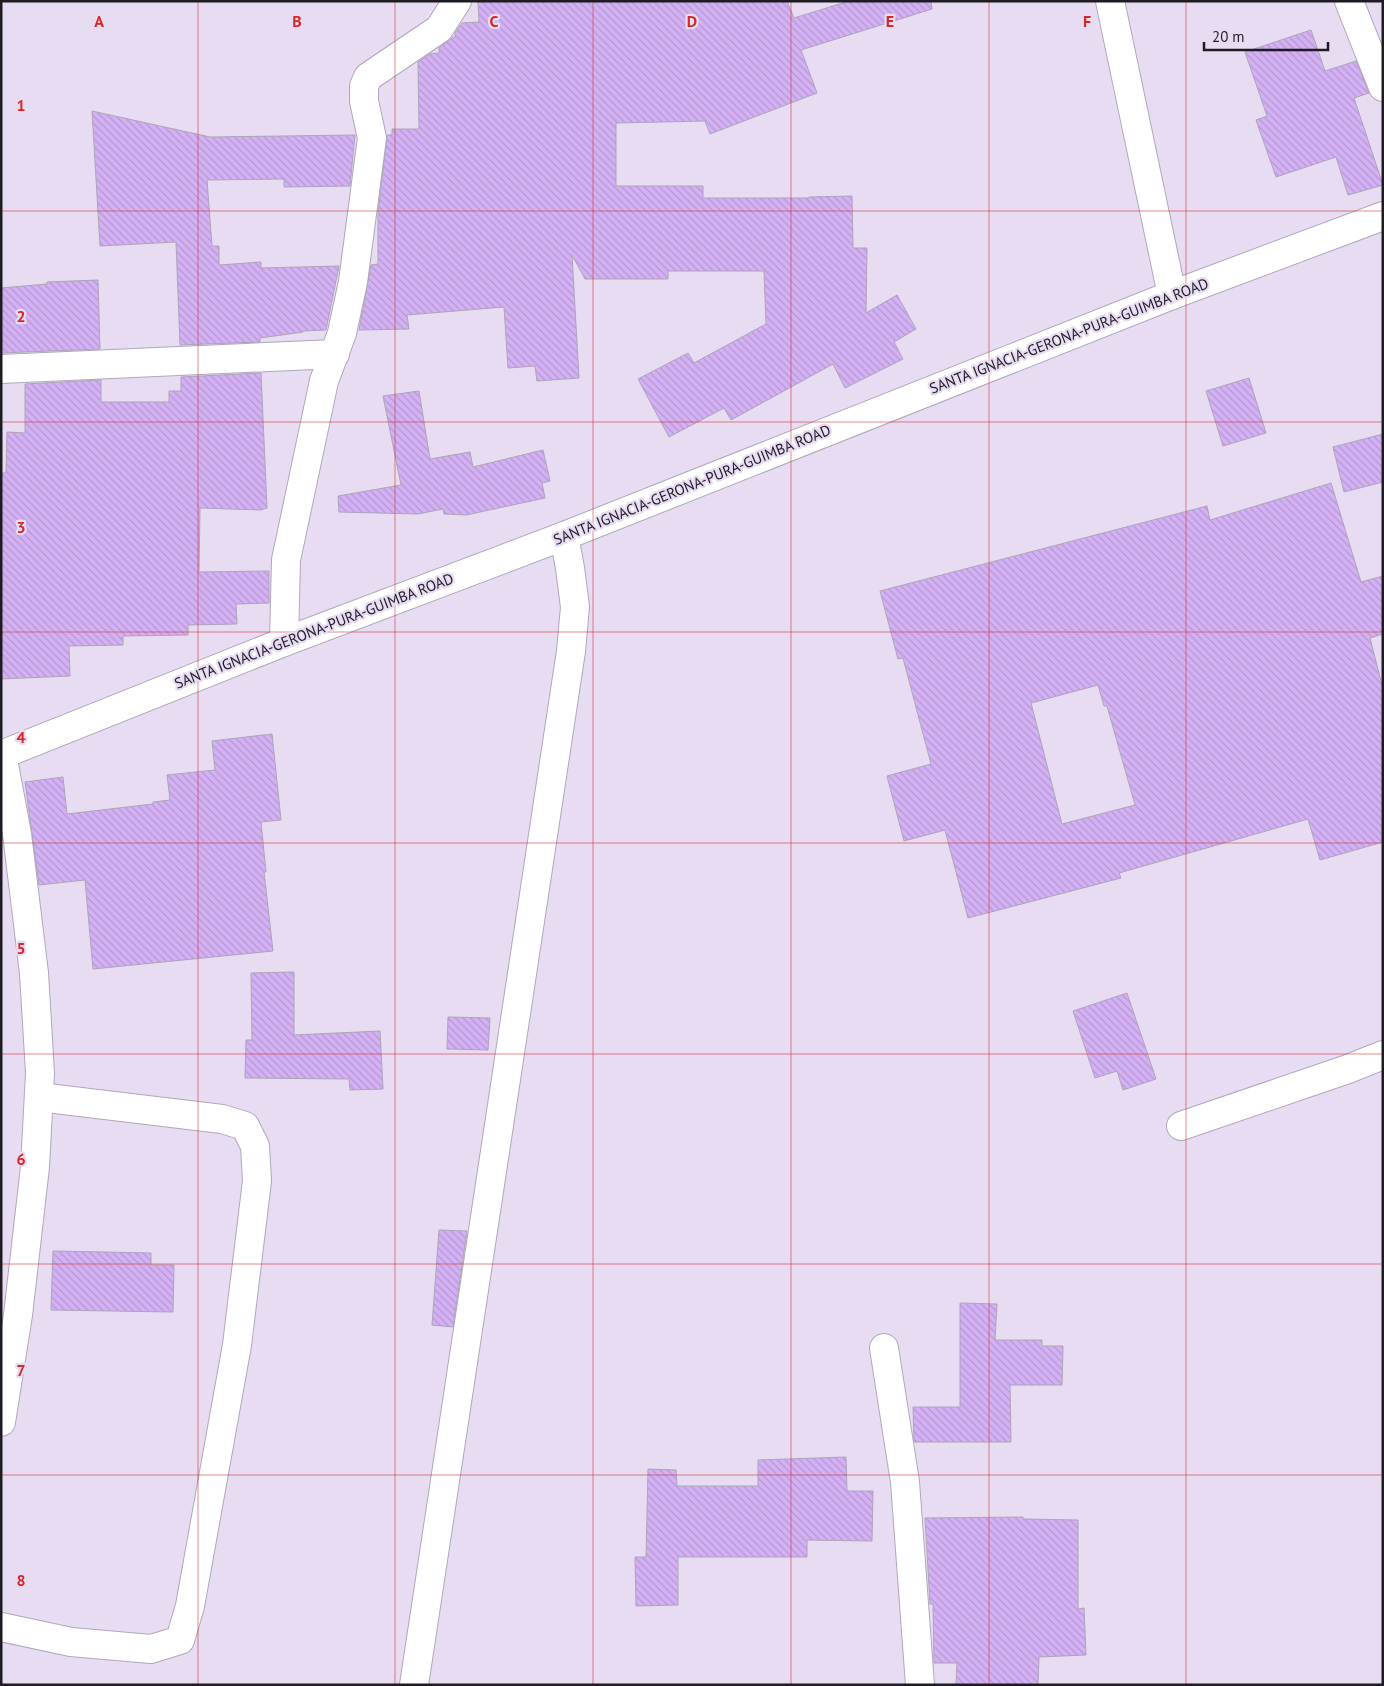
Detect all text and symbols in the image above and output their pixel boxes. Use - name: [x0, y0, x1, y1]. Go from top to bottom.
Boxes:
- text: A: [94, 11, 104, 31]
- text: B: [292, 11, 302, 31]
- text: C: [490, 11, 499, 31]
- text: D: [687, 11, 697, 31]
- text: E: [886, 11, 894, 31]
- text: F: [1083, 11, 1091, 31]
- scale bar: [1204, 20, 1328, 52]
- text: 20 m: [1212, 27, 1245, 46]
- text: 1: [16, 95, 26, 115]
- street label: SANTA IGNACIA-GERONA-PURA-GUIMBA ROAD: [927, 273, 1211, 398]
- text: 2: [16, 306, 26, 326]
- street label: SANTA IGNACIA-GERONA-PURA-GUIMBA ROAD: [550, 420, 833, 549]
- text: 3: [16, 517, 26, 537]
- street label: SANTA IGNACIA-GERONA-PURA-GUIMBA ROAD: [172, 568, 456, 693]
- text: 4: [16, 727, 26, 747]
- text: 5: [16, 938, 26, 958]
- text: 6: [16, 1149, 26, 1169]
- text: 7: [16, 1360, 26, 1380]
- text: 8: [16, 1570, 26, 1590]

